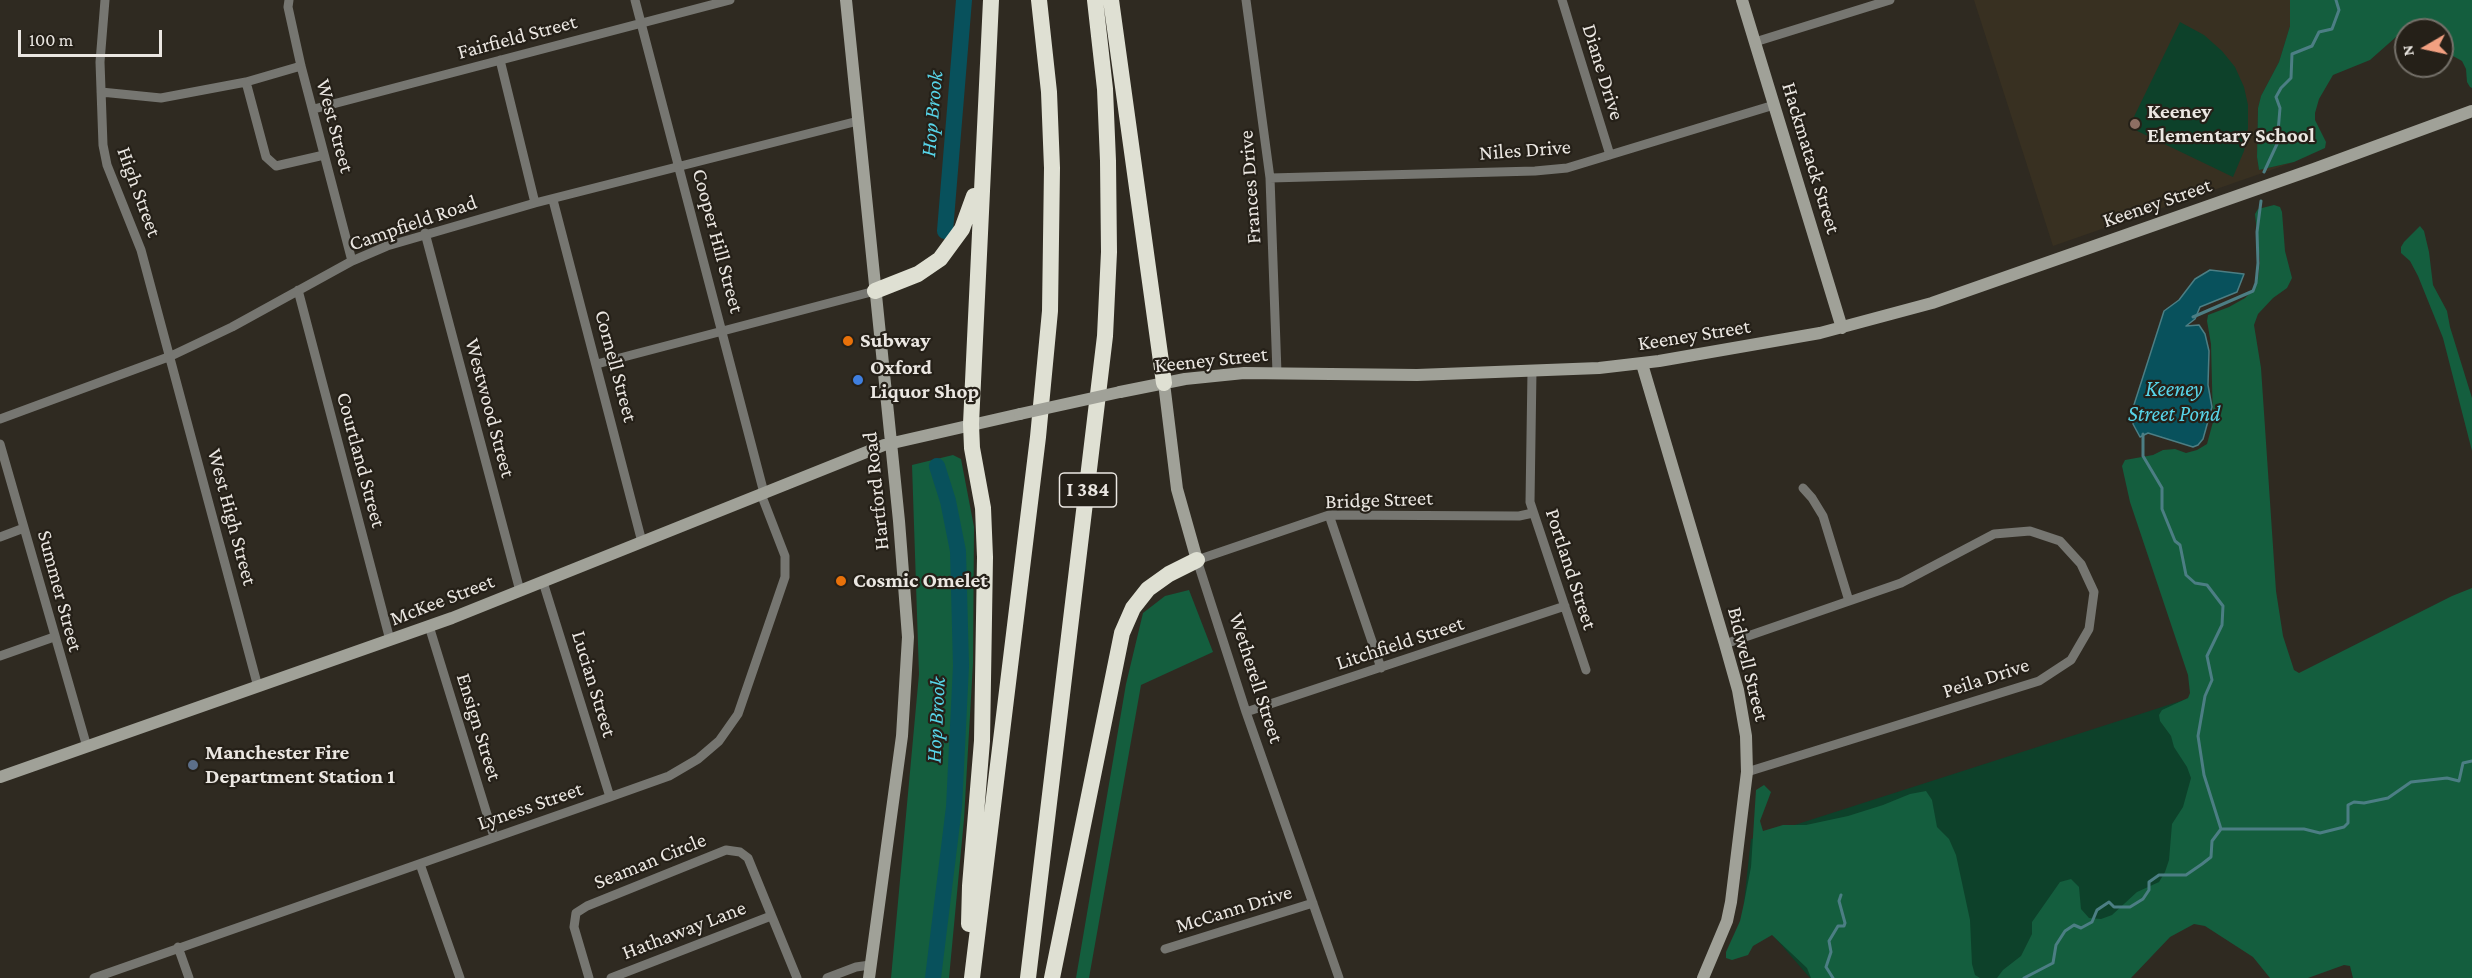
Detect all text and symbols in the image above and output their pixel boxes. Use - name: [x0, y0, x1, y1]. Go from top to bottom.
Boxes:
- street label: Fairfield Street: [454, 9, 580, 65]
- scale bar: [21, 18, 165, 56]
- north arrow: [2394, 18, 2454, 78]
- street label: Diane Drive: [1576, 21, 1630, 123]
- text: 100 m: [29, 30, 73, 50]
- text: N: [2398, 44, 2417, 57]
- water label: Hop Brook: [915, 70, 949, 158]
- street label: West Street: [310, 76, 360, 176]
- street label: Hackmatack Street: [1776, 79, 1846, 237]
- place label: Keeney Elementary School: [2147, 99, 2315, 149]
- marker: Keeney Elementary School: [2128, 117, 2142, 131]
- street label: Frances Drive: [1233, 129, 1267, 245]
- street label: Niles Drive: [1478, 134, 1572, 166]
- street label: High Street: [111, 144, 167, 240]
- street label: Cooper Hill Street: [687, 166, 749, 316]
- street label: Keeney Street: [2099, 173, 2215, 233]
- street label: Campfield Road: [346, 189, 480, 257]
- street label: Cornell Street: [589, 307, 643, 425]
- street label: Keeney Street: [1636, 314, 1752, 356]
- place label: Subway: [860, 328, 930, 354]
- marker: Subway: [841, 334, 855, 348]
- street label: Westwood Street: [459, 336, 521, 480]
- street label: Keeney Street: [1153, 342, 1269, 378]
- place label: Oxford Liquor Shop: [870, 355, 979, 405]
- marker: Oxford Liquor Shop: [851, 373, 865, 387]
- water label: Keeney Street Pond: [2128, 376, 2220, 428]
- street label: Courtland Street: [331, 390, 391, 530]
- street label: Hartford Road: [857, 430, 895, 552]
- street label: West High Street: [202, 446, 262, 588]
- road number: I 384: [1060, 473, 1116, 507]
- street label: Bridge Street: [1325, 486, 1433, 514]
- street label: Portland Street: [1540, 505, 1602, 633]
- street label: Summer Street: [32, 528, 88, 654]
- place label: Cosmic Omelet: [853, 568, 988, 594]
- street label: McKee Street: [386, 569, 498, 631]
- marker: Cosmic Omelet: [834, 574, 848, 588]
- street label: Bidwell Street: [1722, 604, 1774, 724]
- street label: Wetherell Street: [1223, 610, 1289, 746]
- street label: Litchfield Street: [1333, 610, 1467, 676]
- street label: Lucian Street: [566, 628, 622, 740]
- street label: Peila Drive: [1939, 652, 2033, 704]
- street label: Ensign Street: [451, 670, 507, 784]
- water label: Hop Brook: [921, 676, 951, 764]
- place label: Manchester Fire Department Station 1: [205, 740, 395, 790]
- marker: Manchester Fire Department Station 1: [186, 758, 200, 772]
- street label: Lyness Street: [474, 776, 586, 836]
- street label: Seaman Circle: [590, 827, 710, 895]
- street label: McCann Drive: [1173, 879, 1295, 939]
- street label: Hathaway Lane: [619, 895, 749, 965]

